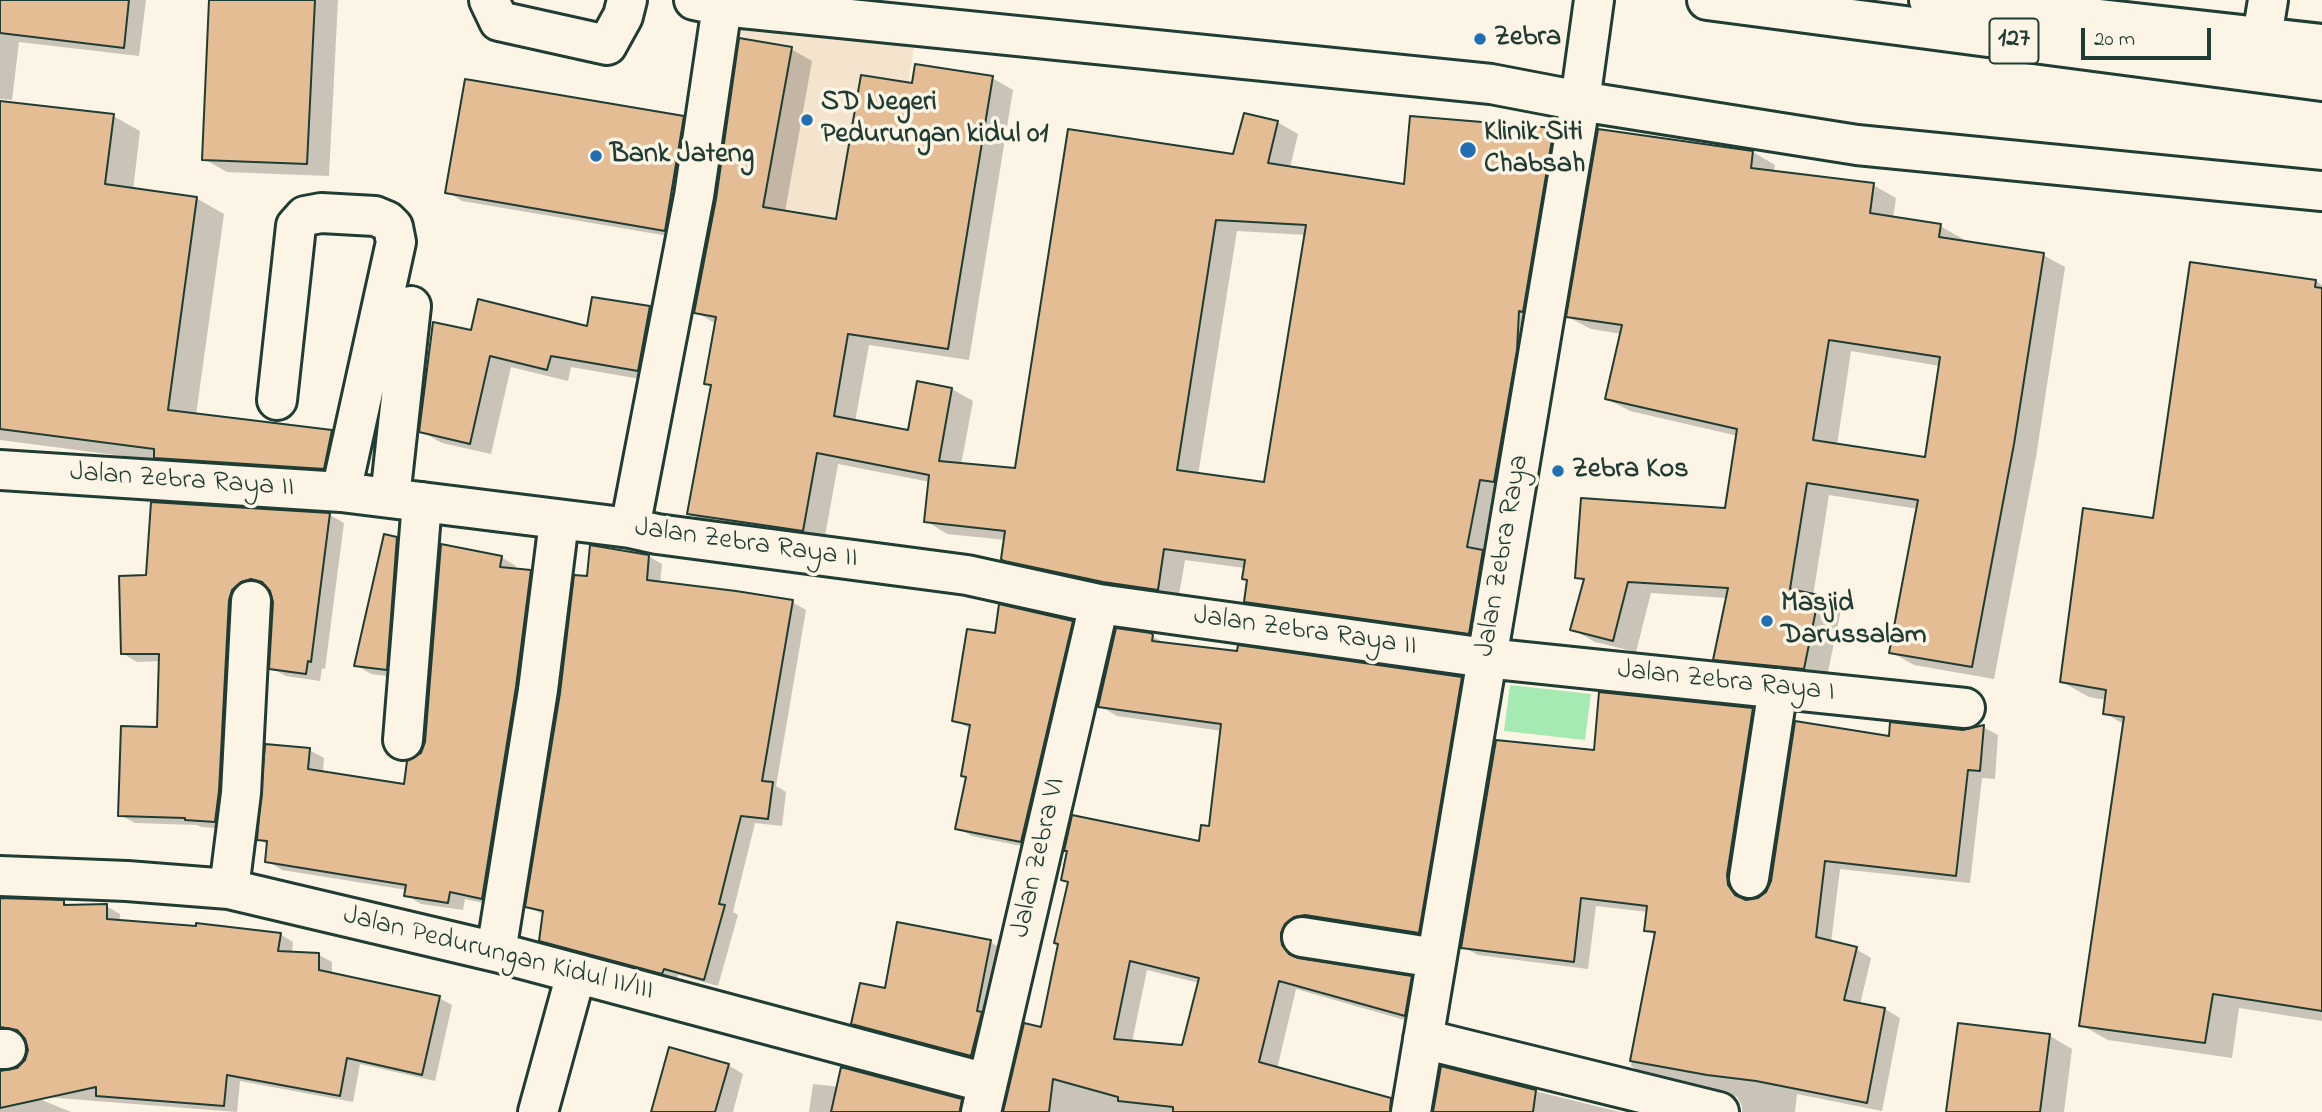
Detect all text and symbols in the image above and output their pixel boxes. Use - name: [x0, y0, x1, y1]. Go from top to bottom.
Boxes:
- scale bar: [2084, 14, 2214, 58]
- road number: 127: [1990, 18, 2038, 64]
- place label: Zebra: [1494, 22, 1561, 56]
- text: 20 m: [2094, 25, 2135, 55]
- marker: Zebra: [1472, 31, 1488, 47]
- place label: SD Negeri Pedurungan kidul 01: [821, 87, 1048, 153]
- marker: SD Negeri Pedurungan kidul 01: [799, 112, 815, 128]
- place label: Klinik Siti Chabsah: [1484, 117, 1585, 183]
- place label: Bank Jateng: [610, 139, 754, 173]
- marker: Klinik Siti Chabsah: [1458, 140, 1478, 160]
- marker: Bank Jateng: [588, 148, 604, 164]
- street label: Jalan Zebra Raya: [1470, 452, 1538, 660]
- place label: Zebra Kos: [1572, 454, 1688, 488]
- street label: Jalan Zebra Raya II: [69, 457, 295, 507]
- marker: Zebra Kos: [1550, 463, 1566, 479]
- street label: Jalan Zebra Raya II: [632, 513, 860, 577]
- place label: Masjid Darussalam: [1781, 588, 1926, 654]
- street label: Jalan Zebra Raya II: [1191, 601, 1419, 665]
- marker: Masjid Darussalam: [1759, 613, 1775, 629]
- street label: Jalan Zebra Raya I: [1616, 655, 1836, 711]
- street label: Jalan Zebra VI: [1005, 775, 1075, 941]
- street label: Jalan Pedurungan Kidul II/III: [339, 900, 657, 1010]

